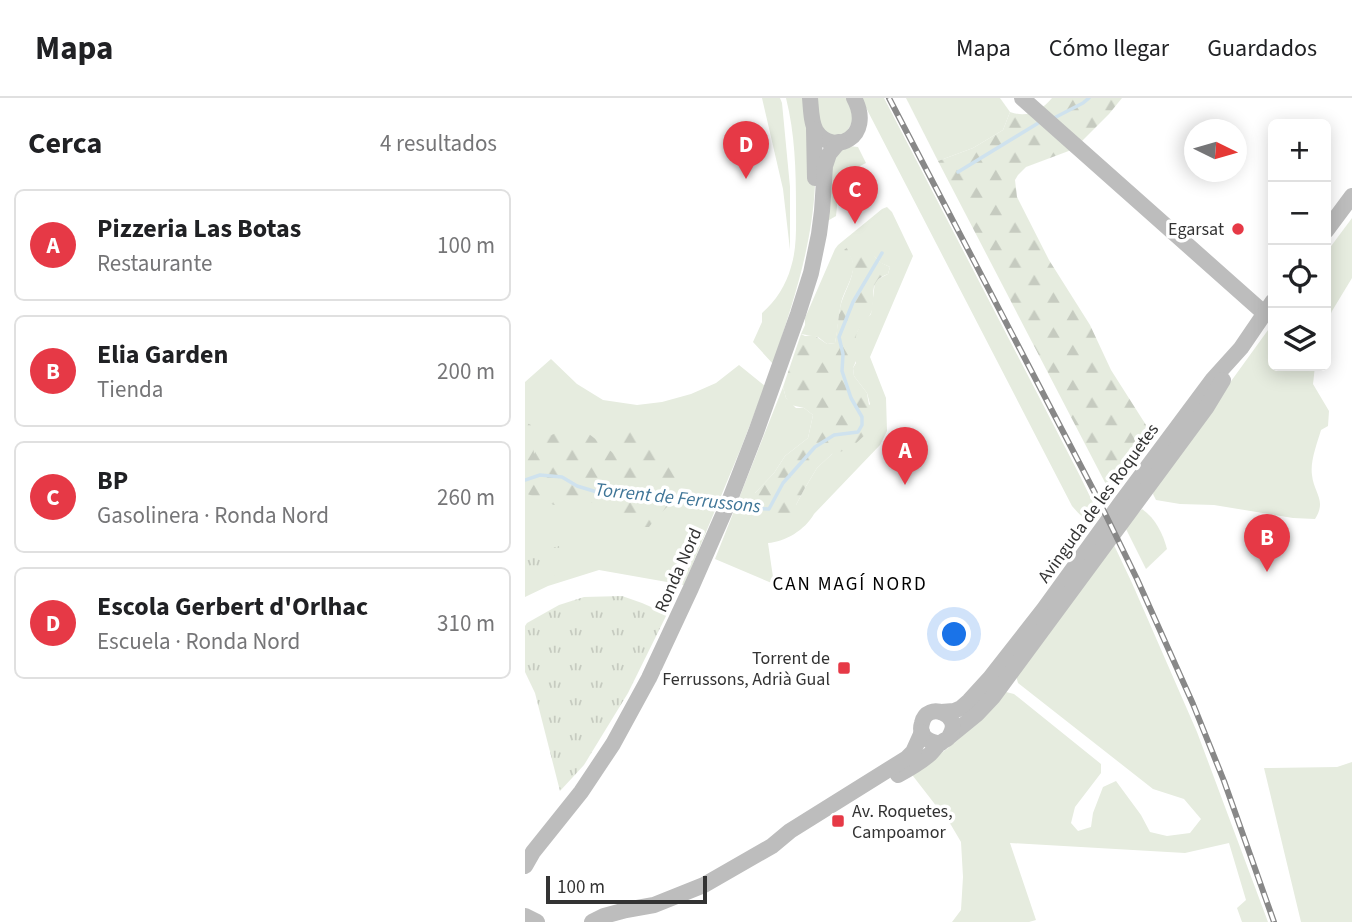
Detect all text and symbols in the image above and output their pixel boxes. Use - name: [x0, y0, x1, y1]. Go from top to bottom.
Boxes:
- text: Mapa: [35, 25, 113, 72]
- text: Mapa: [956, 31, 1011, 66]
- text: Cómo llegar: [1049, 31, 1169, 66]
- text: Guardados: [1207, 31, 1317, 66]
- north arrow: [1184, 119, 1247, 182]
- map controls: [1268, 119, 1331, 371]
- button: +: [1268, 119, 1331, 182]
- pin: D: [723, 121, 769, 179]
- text: Cerca: [28, 122, 102, 165]
- text: 4 resultados: [380, 127, 497, 160]
- pin: C: [832, 166, 878, 224]
- button: −: [1268, 182, 1331, 245]
- text: Pizzeria Las Botas: [97, 210, 301, 247]
- place label: Egarsat: [1168, 217, 1224, 242]
- marker: Egarsat: [1230, 221, 1246, 237]
- text: A: [46, 229, 60, 262]
- text: 100 m: [437, 229, 495, 262]
- button: locate: [1268, 245, 1331, 308]
- text: Restaurante: [97, 247, 212, 280]
- button: layers: [1268, 308, 1331, 371]
- text: Elia Garden: [97, 336, 228, 373]
- text: B: [46, 355, 60, 388]
- text: 200 m: [437, 355, 495, 388]
- text: Tienda: [97, 373, 163, 406]
- street label: Avinguda de les Roquetes: [1032, 418, 1165, 588]
- pin: A: [882, 427, 928, 485]
- text: BP: [97, 462, 128, 499]
- water label: Torrent de Ferrussons: [594, 476, 762, 521]
- text: C: [46, 481, 60, 514]
- text: 260 m: [437, 481, 495, 514]
- text: Gasolinera · Ronda Nord: [97, 499, 329, 532]
- pin: B: [1244, 514, 1290, 572]
- street label: Ronda Nord: [649, 524, 708, 616]
- district label: CAN MAGÍ NORD: [772, 571, 928, 598]
- text: Escola Gerbert d'Orlhac: [97, 588, 368, 625]
- text: D: [46, 607, 60, 640]
- text: 310 m: [437, 607, 495, 640]
- your location: [937, 617, 971, 651]
- text: Escuela · Ronda Nord: [97, 625, 300, 658]
- place label: Torrent de Ferrussons, Adrià Gual: [662, 646, 830, 692]
- marker: Torrent de Ferrussons, Adrià Gual: [836, 660, 852, 676]
- place label: Av. Roquetes, Campoamor: [852, 799, 953, 845]
- marker: Av. Roquetes, Campoamor: [830, 813, 846, 829]
- scale bar: [546, 873, 707, 905]
- text: 100 m: [557, 874, 605, 901]

